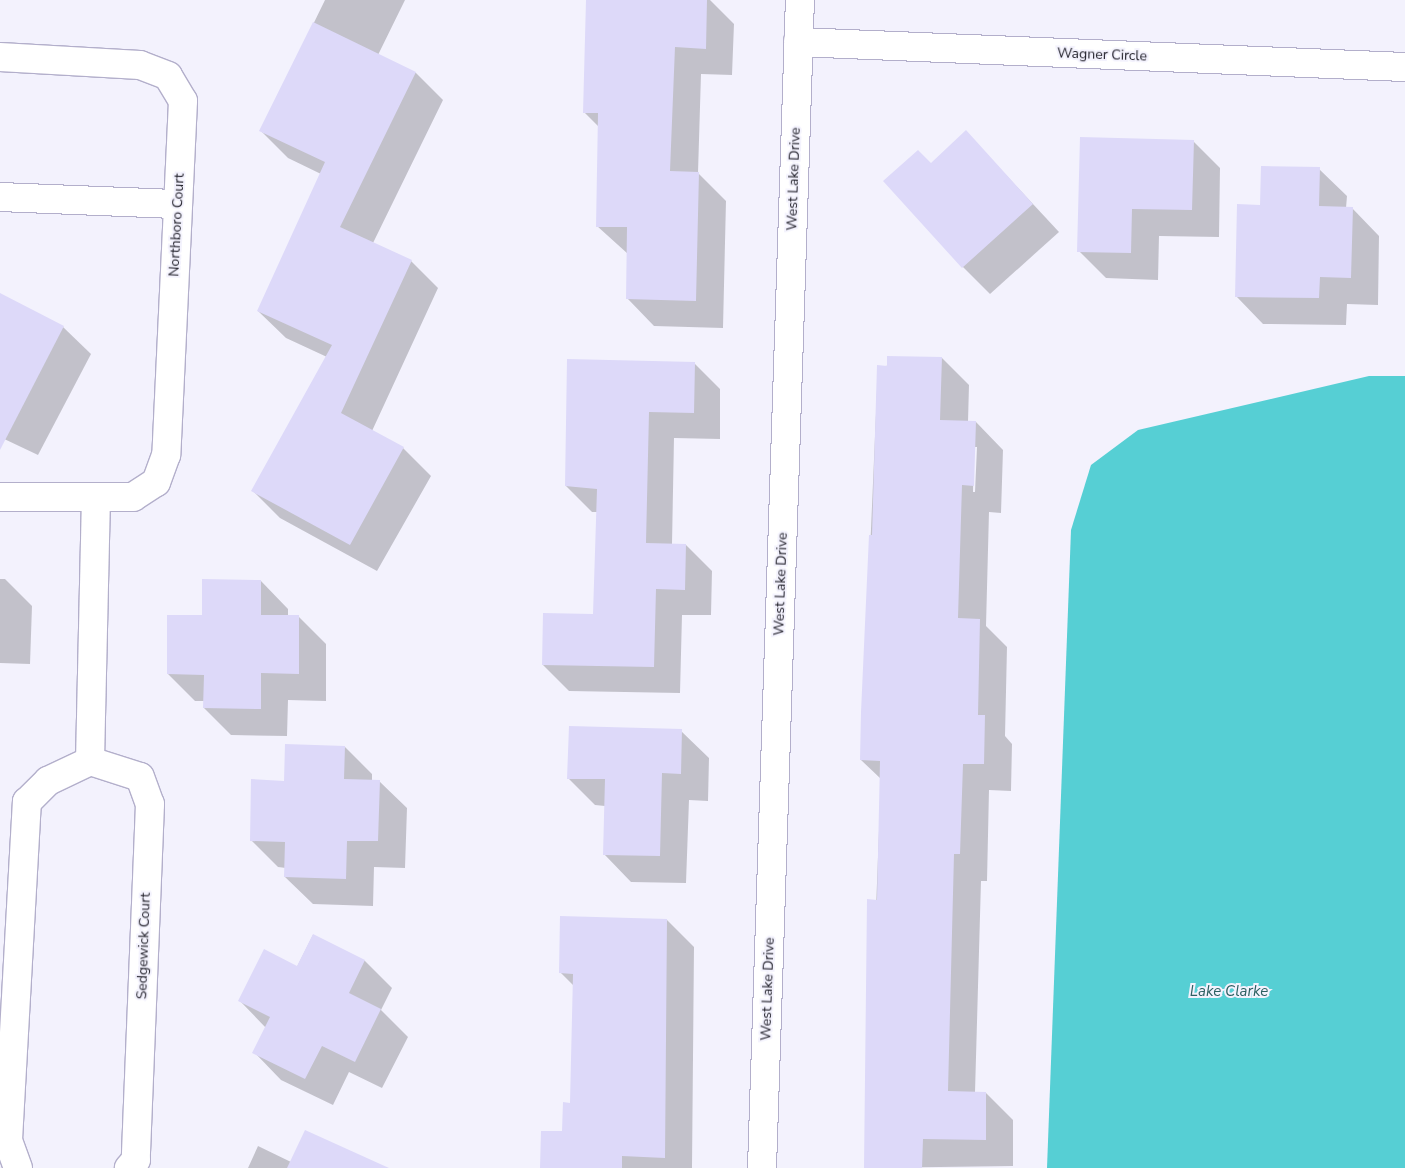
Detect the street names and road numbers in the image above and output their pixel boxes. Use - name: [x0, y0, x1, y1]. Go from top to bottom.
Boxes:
- street label: Wagner Circle: [1057, 45, 1147, 65]
- street label: West Lake Drive: [784, 127, 804, 231]
- street label: Northboro Court: [166, 173, 188, 277]
- street label: West Lake Drive: [771, 532, 791, 636]
- street label: Sedgewick Court: [134, 892, 154, 1000]
- street label: West Lake Drive: [758, 937, 778, 1041]

